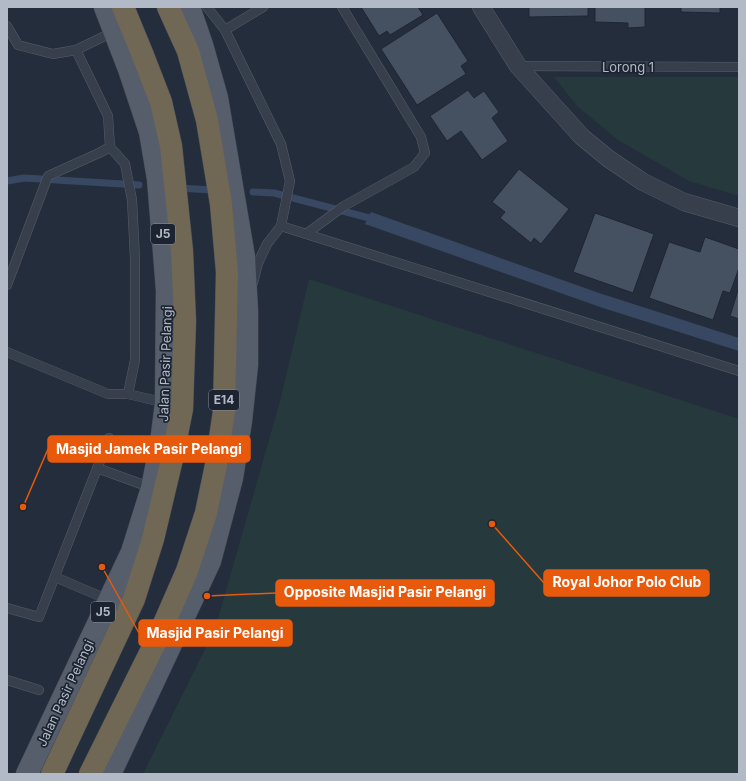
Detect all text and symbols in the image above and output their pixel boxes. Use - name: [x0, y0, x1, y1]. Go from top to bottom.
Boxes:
- street label: Lorong 1: [602, 59, 654, 75]
- road number: J5: [151, 224, 175, 244]
- street label: Jalan Pasir Pelangi: [155, 306, 175, 422]
- road number: E14: [209, 390, 239, 410]
- callout: Masjid Jamek Pasir Pelangi: [48, 436, 250, 462]
- text: Masjid Jamek Pasir Pelangi: [56, 440, 242, 457]
- callout: Royal Johor Polo Club: [544, 570, 709, 596]
- text: Royal Johor Polo Club: [553, 573, 702, 590]
- callout: Opposite Masjid Pasir Pelangi: [276, 580, 494, 606]
- text: Opposite Masjid Pasir Pelangi: [284, 583, 486, 600]
- road number: J5: [91, 602, 115, 622]
- callout: Masjid Pasir Pelangi: [139, 620, 292, 646]
- text: Masjid Pasir Pelangi: [147, 624, 284, 641]
- street label: Jalan Pasir Pelangi: [33, 637, 97, 749]

